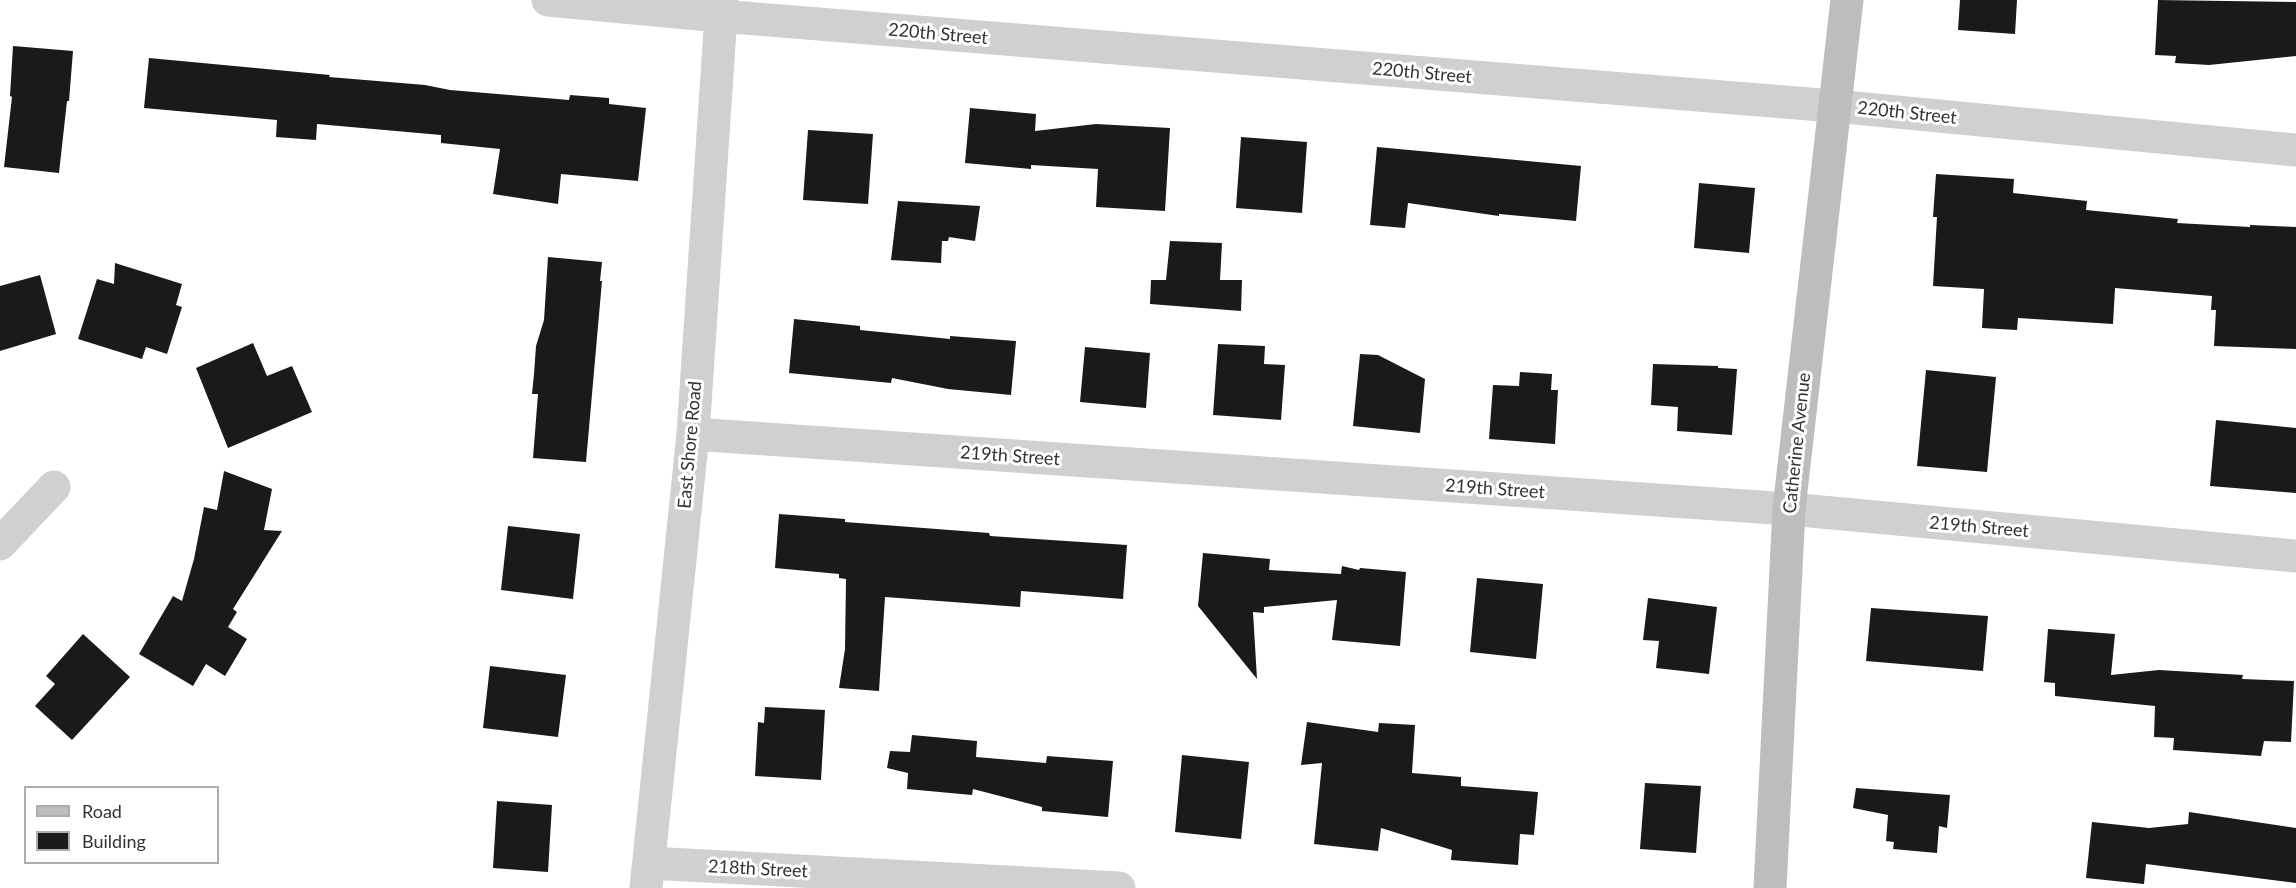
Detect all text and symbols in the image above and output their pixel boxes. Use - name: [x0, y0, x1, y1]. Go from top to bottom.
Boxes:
- street label: 220th Street: [887, 19, 989, 49]
- street label: 220th Street: [1371, 58, 1473, 88]
- street label: 220th Street: [1856, 97, 1958, 129]
- street label: Catherine Avenue: [1779, 372, 1815, 514]
- street label: East Shore Road: [674, 380, 706, 510]
- street label: 219th Street: [959, 442, 1061, 470]
- street label: 219th Street: [1444, 475, 1546, 503]
- street label: 219th Street: [1928, 512, 2030, 542]
- legend: [24, 786, 219, 864]
- text: Road: [82, 800, 122, 822]
- text: Building: [82, 830, 146, 852]
- street label: 218th Street: [708, 856, 808, 882]

